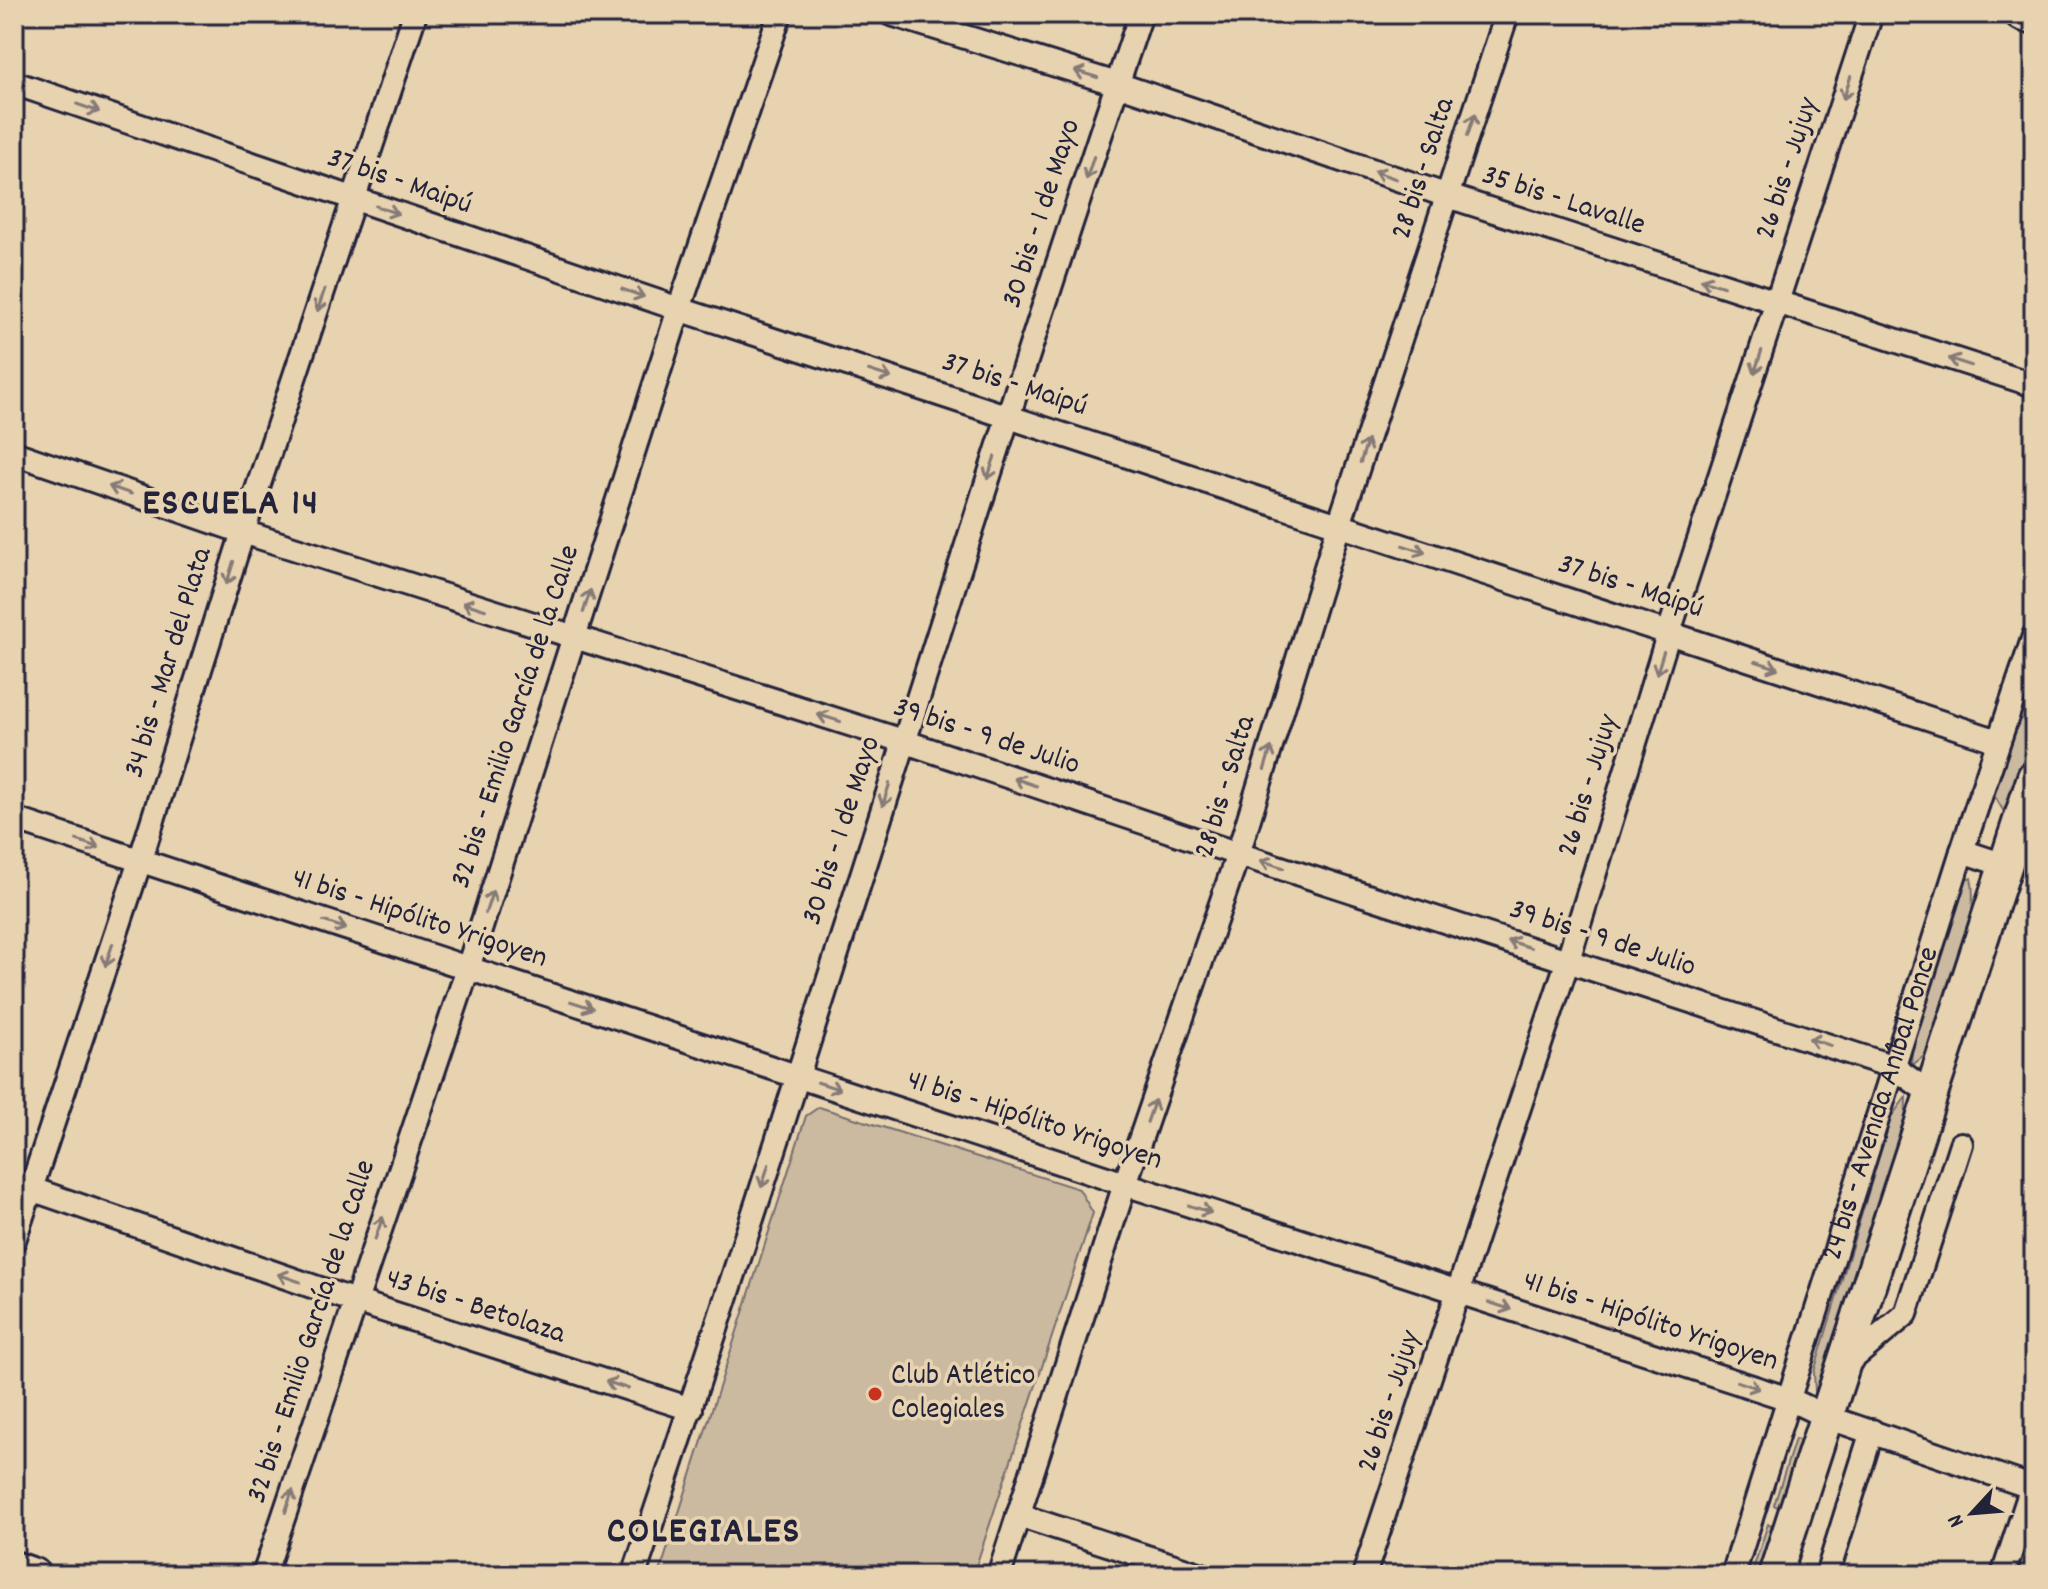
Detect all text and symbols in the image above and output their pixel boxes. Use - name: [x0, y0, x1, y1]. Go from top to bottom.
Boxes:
- one-way arrow: [1073, 66, 1099, 81]
- one-way arrow: [1839, 75, 1854, 101]
- street label: 28 bis - Salta: [1382, 92, 1468, 245]
- street label: 26 bis - Jujuy: [1746, 92, 1832, 245]
- one-way arrow: [75, 102, 100, 117]
- one-way arrow: [1464, 112, 1479, 138]
- street label: 30 bis - 1 de Mayo: [992, 114, 1094, 314]
- street label: 37 bis - Maipú: [321, 138, 477, 228]
- one-way arrow: [1081, 155, 1096, 180]
- street label: 35 bis - Lavalle: [1476, 155, 1650, 249]
- one-way arrow: [1373, 166, 1398, 181]
- one-way arrow: [374, 204, 399, 219]
- one-way arrow: [1700, 274, 1725, 289]
- one-way arrow: [312, 287, 327, 312]
- one-way arrow: [621, 287, 646, 302]
- street label: 37 bis - Maipú: [936, 342, 1092, 430]
- one-way arrow: [1750, 349, 1764, 374]
- one-way arrow: [1947, 354, 1973, 369]
- one-way arrow: [867, 367, 893, 382]
- one-way arrow: [1357, 439, 1372, 464]
- one-way arrow: [983, 455, 998, 480]
- district label: ESCUELA 14: [142, 478, 320, 533]
- one-way arrow: [108, 482, 133, 496]
- street label: 32 bis - Emilio García de la Calle: [441, 540, 593, 894]
- street label: 34 bis - Mar del Plata: [115, 542, 226, 783]
- one-way arrow: [1401, 543, 1426, 558]
- street label: 37 bis - Maipú: [1552, 544, 1708, 632]
- one-way arrow: [222, 560, 237, 586]
- one-way arrow: [581, 589, 595, 614]
- one-way arrow: [461, 598, 487, 613]
- one-way arrow: [1652, 649, 1667, 675]
- one-way arrow: [1755, 658, 1780, 673]
- street label: 39 bis - 9 de Julio: [887, 688, 1085, 788]
- one-way arrow: [816, 709, 841, 724]
- street label: 26 bis - Jujuy: [1548, 709, 1632, 862]
- street label: 28 bis - Salta: [1185, 710, 1269, 863]
- street label: 30 bis - 1 de Mayo: [792, 731, 894, 931]
- one-way arrow: [1261, 745, 1276, 771]
- one-way arrow: [1013, 774, 1038, 789]
- one-way arrow: [877, 783, 892, 808]
- one-way arrow: [75, 837, 100, 852]
- one-way arrow: [1259, 856, 1284, 871]
- street label: 41 bis - Hipólito Yrigoyen: [286, 858, 552, 982]
- one-way arrow: [483, 889, 498, 914]
- street label: 39 bis - 9 de Julio: [1503, 890, 1701, 990]
- one-way arrow: [322, 918, 347, 933]
- one-way arrow: [1507, 936, 1533, 951]
- one-way arrow: [100, 942, 115, 967]
- street label: 24 bis - Avenida Aníbal Ponce: [1812, 942, 1952, 1266]
- one-way arrow: [570, 999, 595, 1014]
- one-way arrow: [1807, 1034, 1832, 1049]
- street label: 41 bis - Hipólito Yrigoyen: [901, 1060, 1167, 1184]
- one-way arrow: [817, 1080, 842, 1095]
- one-way arrow: [1144, 1098, 1159, 1123]
- street label: 32 bis - Emilio García de la Calle: [237, 1155, 389, 1509]
- one-way arrow: [757, 1163, 772, 1189]
- one-way arrow: [1187, 1202, 1212, 1217]
- one-way arrow: [373, 1215, 388, 1240]
- street label: 43 bis - Betolaza: [380, 1259, 571, 1358]
- street label: 41 bis - Hipólito Yrigoyen: [1517, 1261, 1783, 1385]
- one-way arrow: [277, 1270, 302, 1285]
- one-way arrow: [1487, 1300, 1512, 1315]
- street label: 26 bis - Jujuy: [1348, 1325, 1434, 1478]
- place label: Club Atlético Colegiales: [891, 1356, 1035, 1433]
- one-way arrow: [604, 1377, 630, 1392]
- one-way arrow: [1735, 1379, 1760, 1394]
- marker: Club Atlético Colegiales: [866, 1385, 884, 1403]
- north arrow: [1932, 1473, 2012, 1553]
- one-way arrow: [282, 1489, 297, 1514]
- district label: COLEGIALES: [607, 1506, 801, 1561]
- text: N: [1941, 1508, 1973, 1532]

